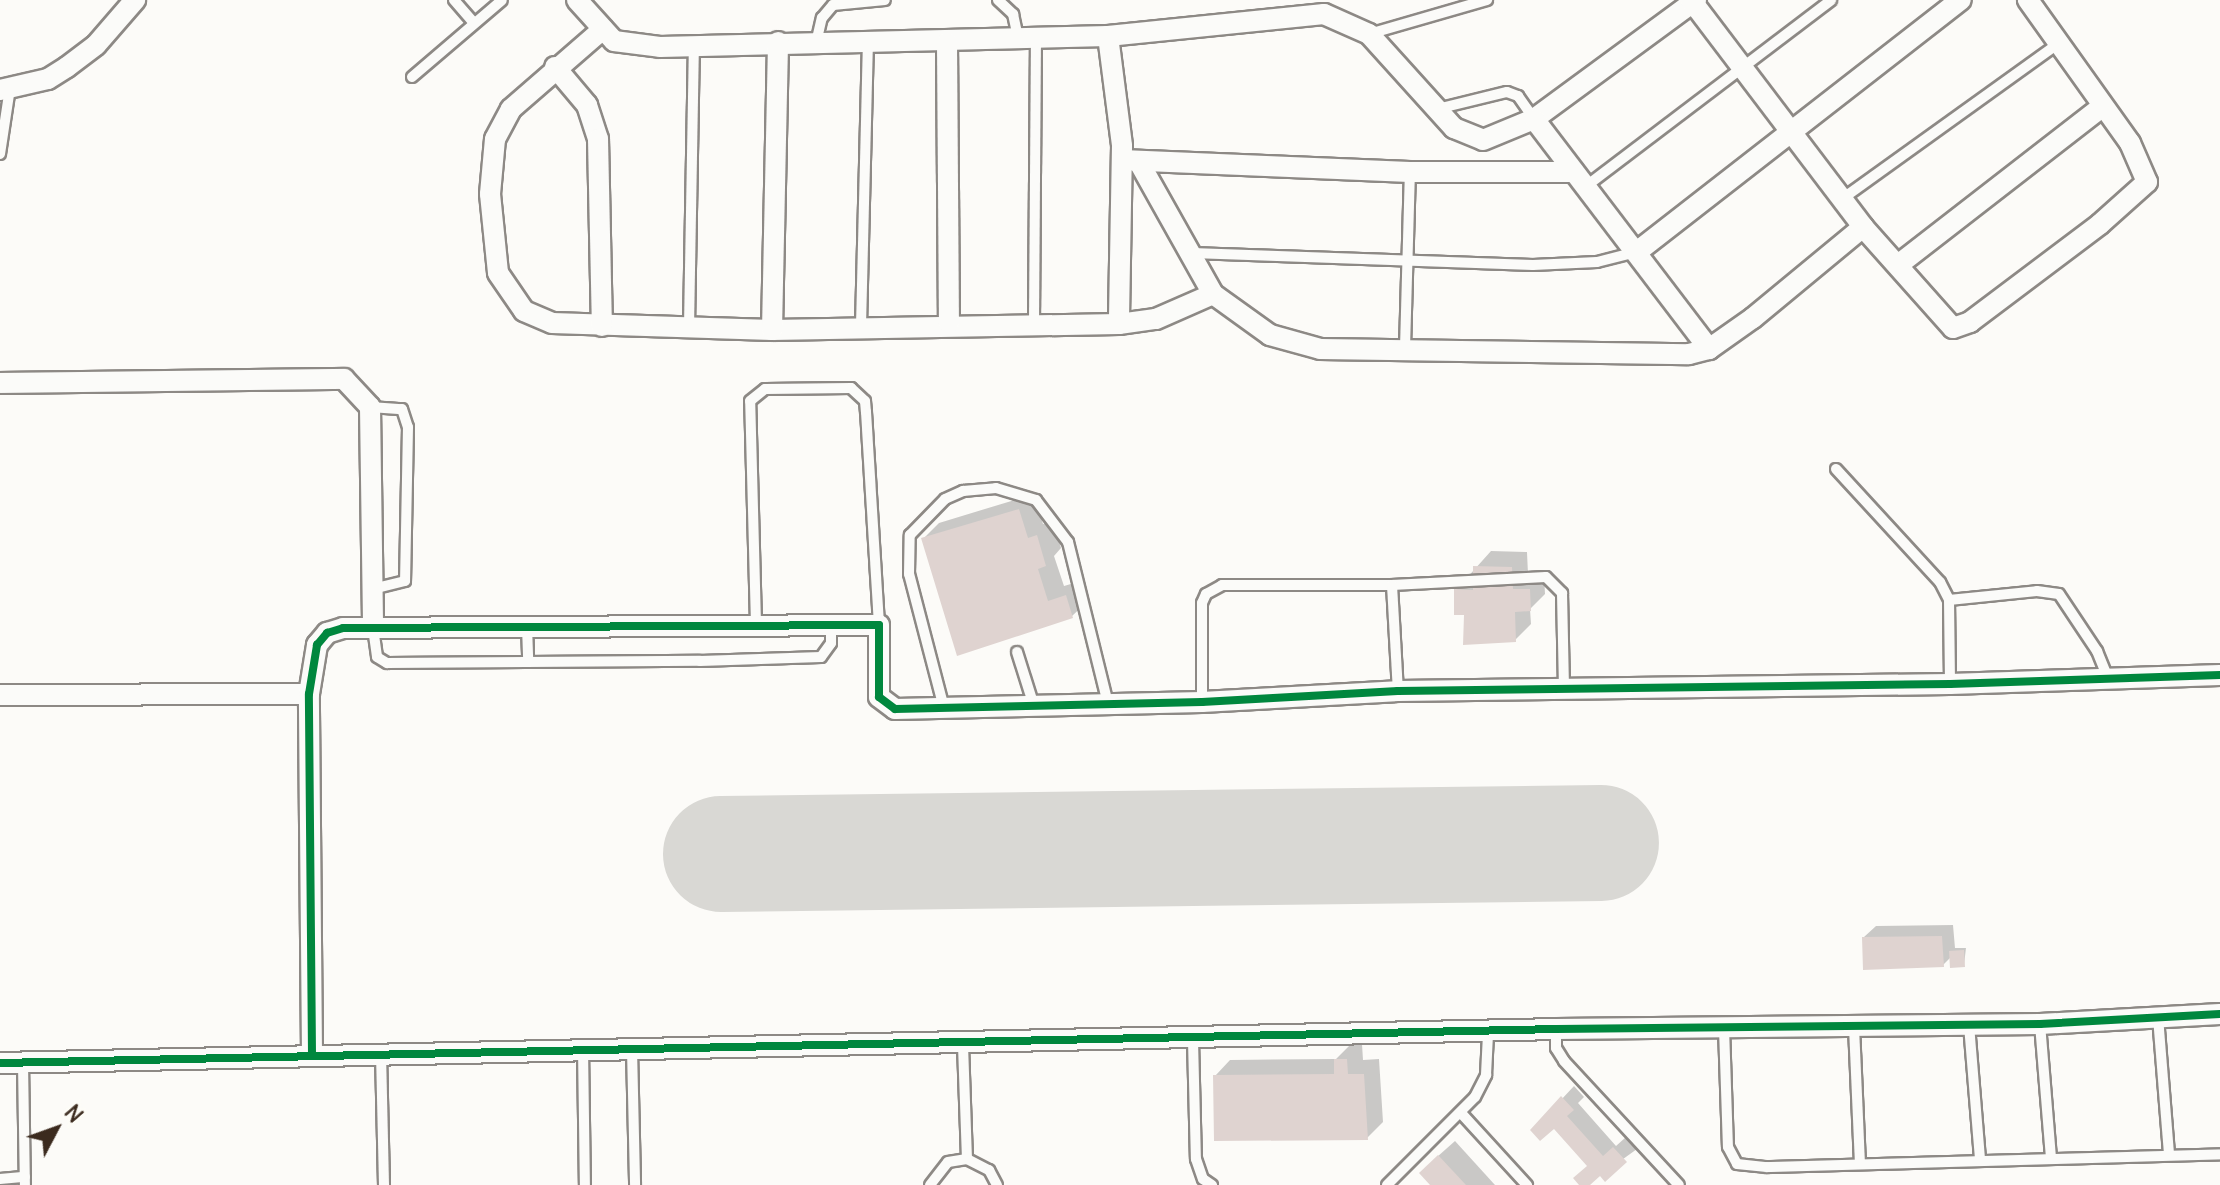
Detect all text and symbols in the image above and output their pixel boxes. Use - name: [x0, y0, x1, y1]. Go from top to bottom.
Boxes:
- north arrow: [16, 1089, 96, 1169]
- text: N: [59, 1098, 90, 1128]

